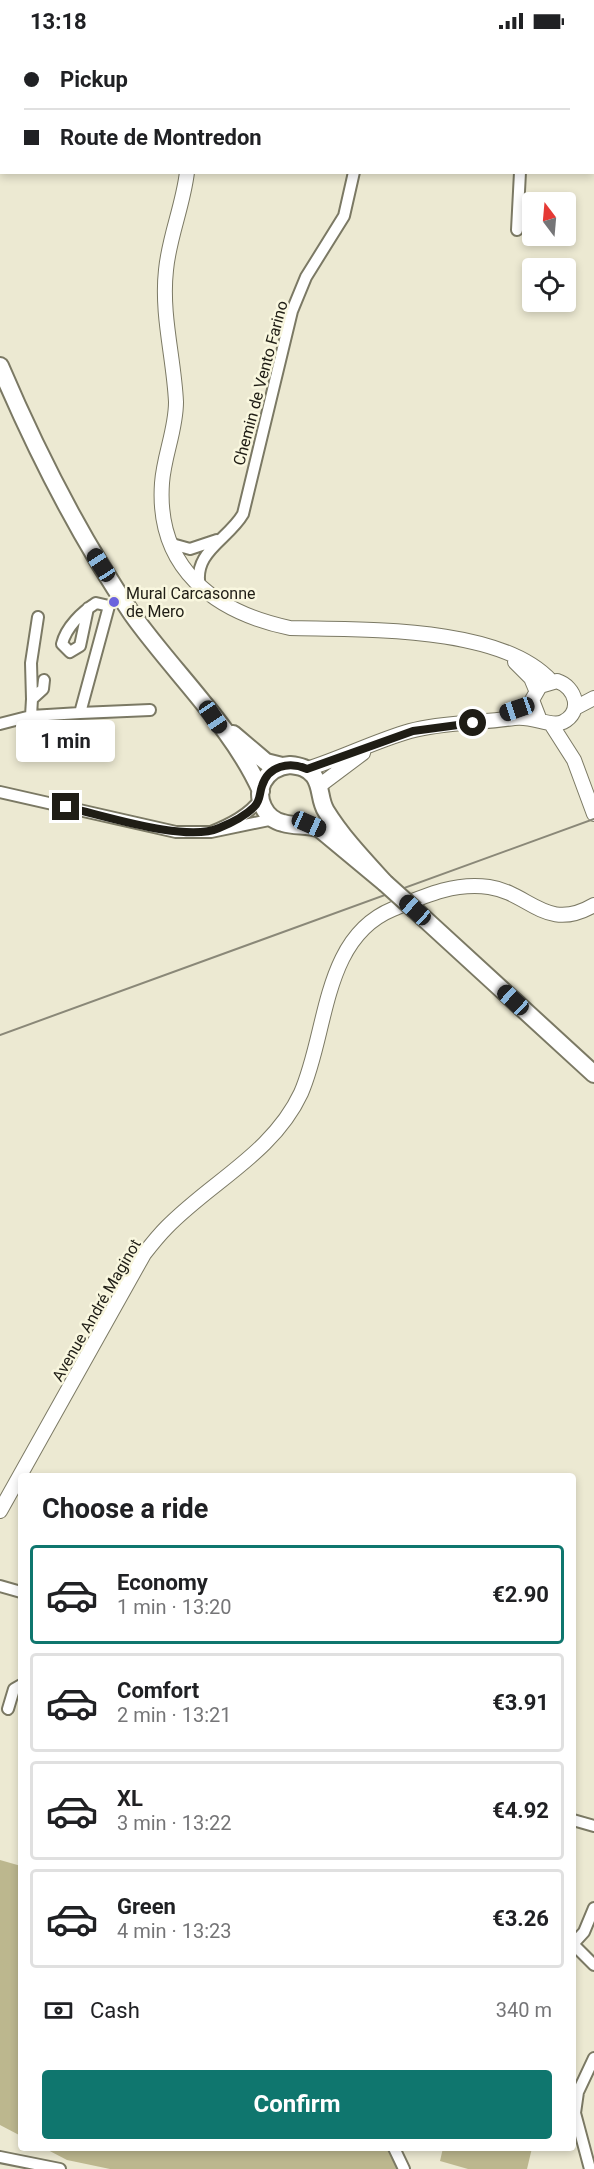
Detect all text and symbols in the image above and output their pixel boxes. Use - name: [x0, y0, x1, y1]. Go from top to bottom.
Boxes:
- text: 13:18: [30, 9, 87, 34]
- text: Pickup: [60, 67, 128, 92]
- text: Route de Montredon: [60, 125, 262, 150]
- north arrow: [522, 192, 576, 246]
- map controls: [522, 192, 576, 312]
- button: locate: [522, 258, 576, 312]
- street label: Chemin de Vento Farino: [229, 299, 292, 468]
- car: [84, 545, 118, 585]
- place label: Mural Carcasonne de Mero: [126, 584, 255, 621]
- marker: Mural Carcasonne de Mero: [107, 595, 121, 609]
- car: [497, 695, 537, 723]
- car: [195, 697, 231, 737]
- route start: [459, 709, 486, 736]
- callout: 1 min: [16, 720, 116, 762]
- text: 1 min: [40, 729, 91, 753]
- route end: [52, 793, 79, 820]
- car: [289, 808, 329, 840]
- car: [396, 891, 434, 929]
- car: [494, 981, 532, 1019]
- street label: Avenue André Maginot: [48, 1236, 145, 1385]
- text: Choose a ride: [42, 1493, 208, 1525]
- icon: car: [45, 1568, 99, 1622]
- text: Economy: [117, 1570, 208, 1595]
- text: €2.90: [492, 1582, 549, 1607]
- text: 1 min · 13:20: [117, 1595, 232, 1619]
- icon: car: [45, 1676, 99, 1730]
- text: Comfort: [117, 1678, 199, 1703]
- text: €3.91: [492, 1690, 549, 1715]
- text: 2 min · 13:21: [117, 1703, 232, 1727]
- icon: car: [45, 1784, 99, 1838]
- text: XL: [117, 1786, 143, 1811]
- text: €4.92: [492, 1798, 549, 1823]
- text: 3 min · 13:22: [117, 1811, 232, 1835]
- icon: car: [45, 1892, 99, 1946]
- text: Green: [117, 1894, 176, 1919]
- text: €3.26: [492, 1906, 549, 1931]
- text: 4 min · 13:23: [117, 1919, 232, 1943]
- icon: cash: [42, 1994, 75, 2027]
- text: Cash: [90, 1998, 140, 2023]
- text: 340 m: [496, 1998, 552, 2022]
- button: Confirm: [42, 2070, 552, 2139]

